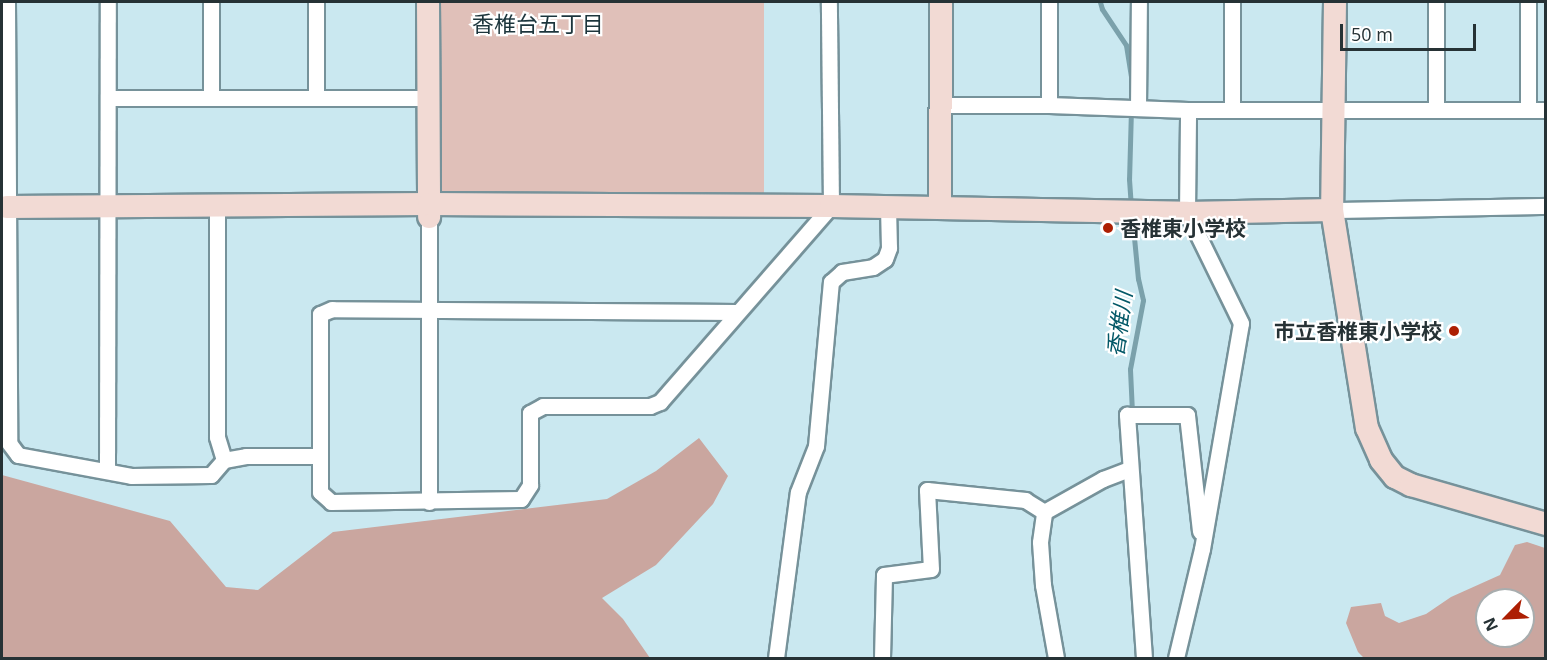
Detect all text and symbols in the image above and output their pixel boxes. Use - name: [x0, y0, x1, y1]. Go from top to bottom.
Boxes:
- district label: 香椎台五丁目: [472, 11, 604, 37]
- scale bar: [1343, 12, 1480, 50]
- text: 50 m: [1351, 22, 1393, 46]
- place label: 香椎東小学校: [1120, 215, 1246, 241]
- marker: 香椎東小学校: [1101, 221, 1115, 235]
- water label: 香椎川: [1101, 289, 1137, 359]
- place label: 市立香椎東小学校: [1274, 318, 1442, 344]
- marker: 市立香椎東小学校: [1447, 324, 1461, 338]
- north arrow: [1475, 588, 1535, 648]
- text: N: [1478, 614, 1503, 635]

